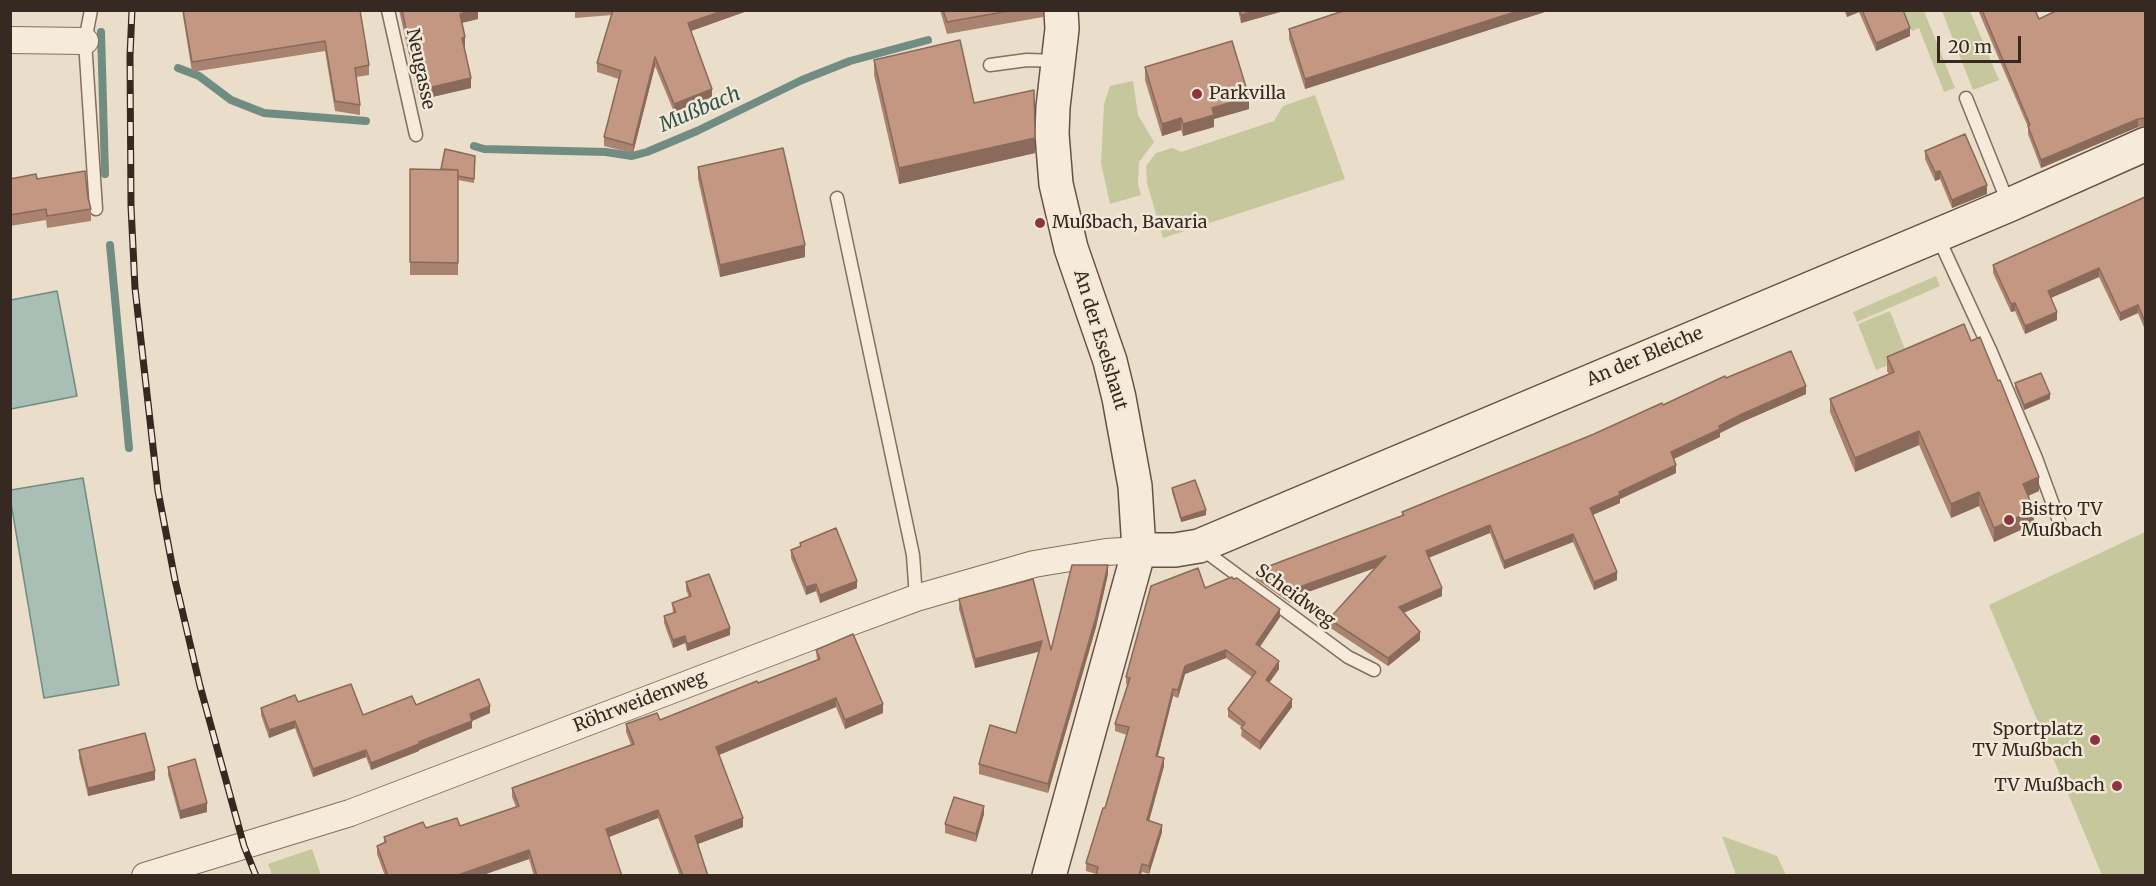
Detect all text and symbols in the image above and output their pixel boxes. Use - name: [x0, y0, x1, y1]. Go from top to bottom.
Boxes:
- scale bar: [1940, 24, 2024, 62]
- street label: Neugasse: [401, 27, 439, 111]
- text: 20 m: [1948, 35, 1992, 58]
- water label: Mußbach: [656, 82, 744, 138]
- place label: Parkvilla: [1209, 83, 1286, 105]
- marker: Parkvilla: [1190, 87, 1204, 101]
- place label: Mußbach, Bavaria: [1052, 212, 1207, 234]
- marker: Mußbach, Bavaria: [1033, 216, 1047, 230]
- street label: An der Eselshaut: [1068, 267, 1132, 413]
- street label: An der Bleiche: [1584, 323, 1706, 391]
- place label: Bistro TV Mußbach: [2021, 499, 2102, 542]
- marker: Bistro TV Mußbach: [2002, 513, 2016, 527]
- street label: Scheidweg: [1251, 560, 1339, 632]
- street label: Röhrweidenweg: [570, 667, 710, 737]
- place label: Sportplatz TV Mußbach: [1972, 719, 2083, 762]
- marker: Sportplatz TV Mußbach: [2088, 733, 2102, 747]
- place label: TV Mußbach: [1994, 775, 2105, 797]
- marker: TV Mußbach: [2110, 779, 2124, 793]

